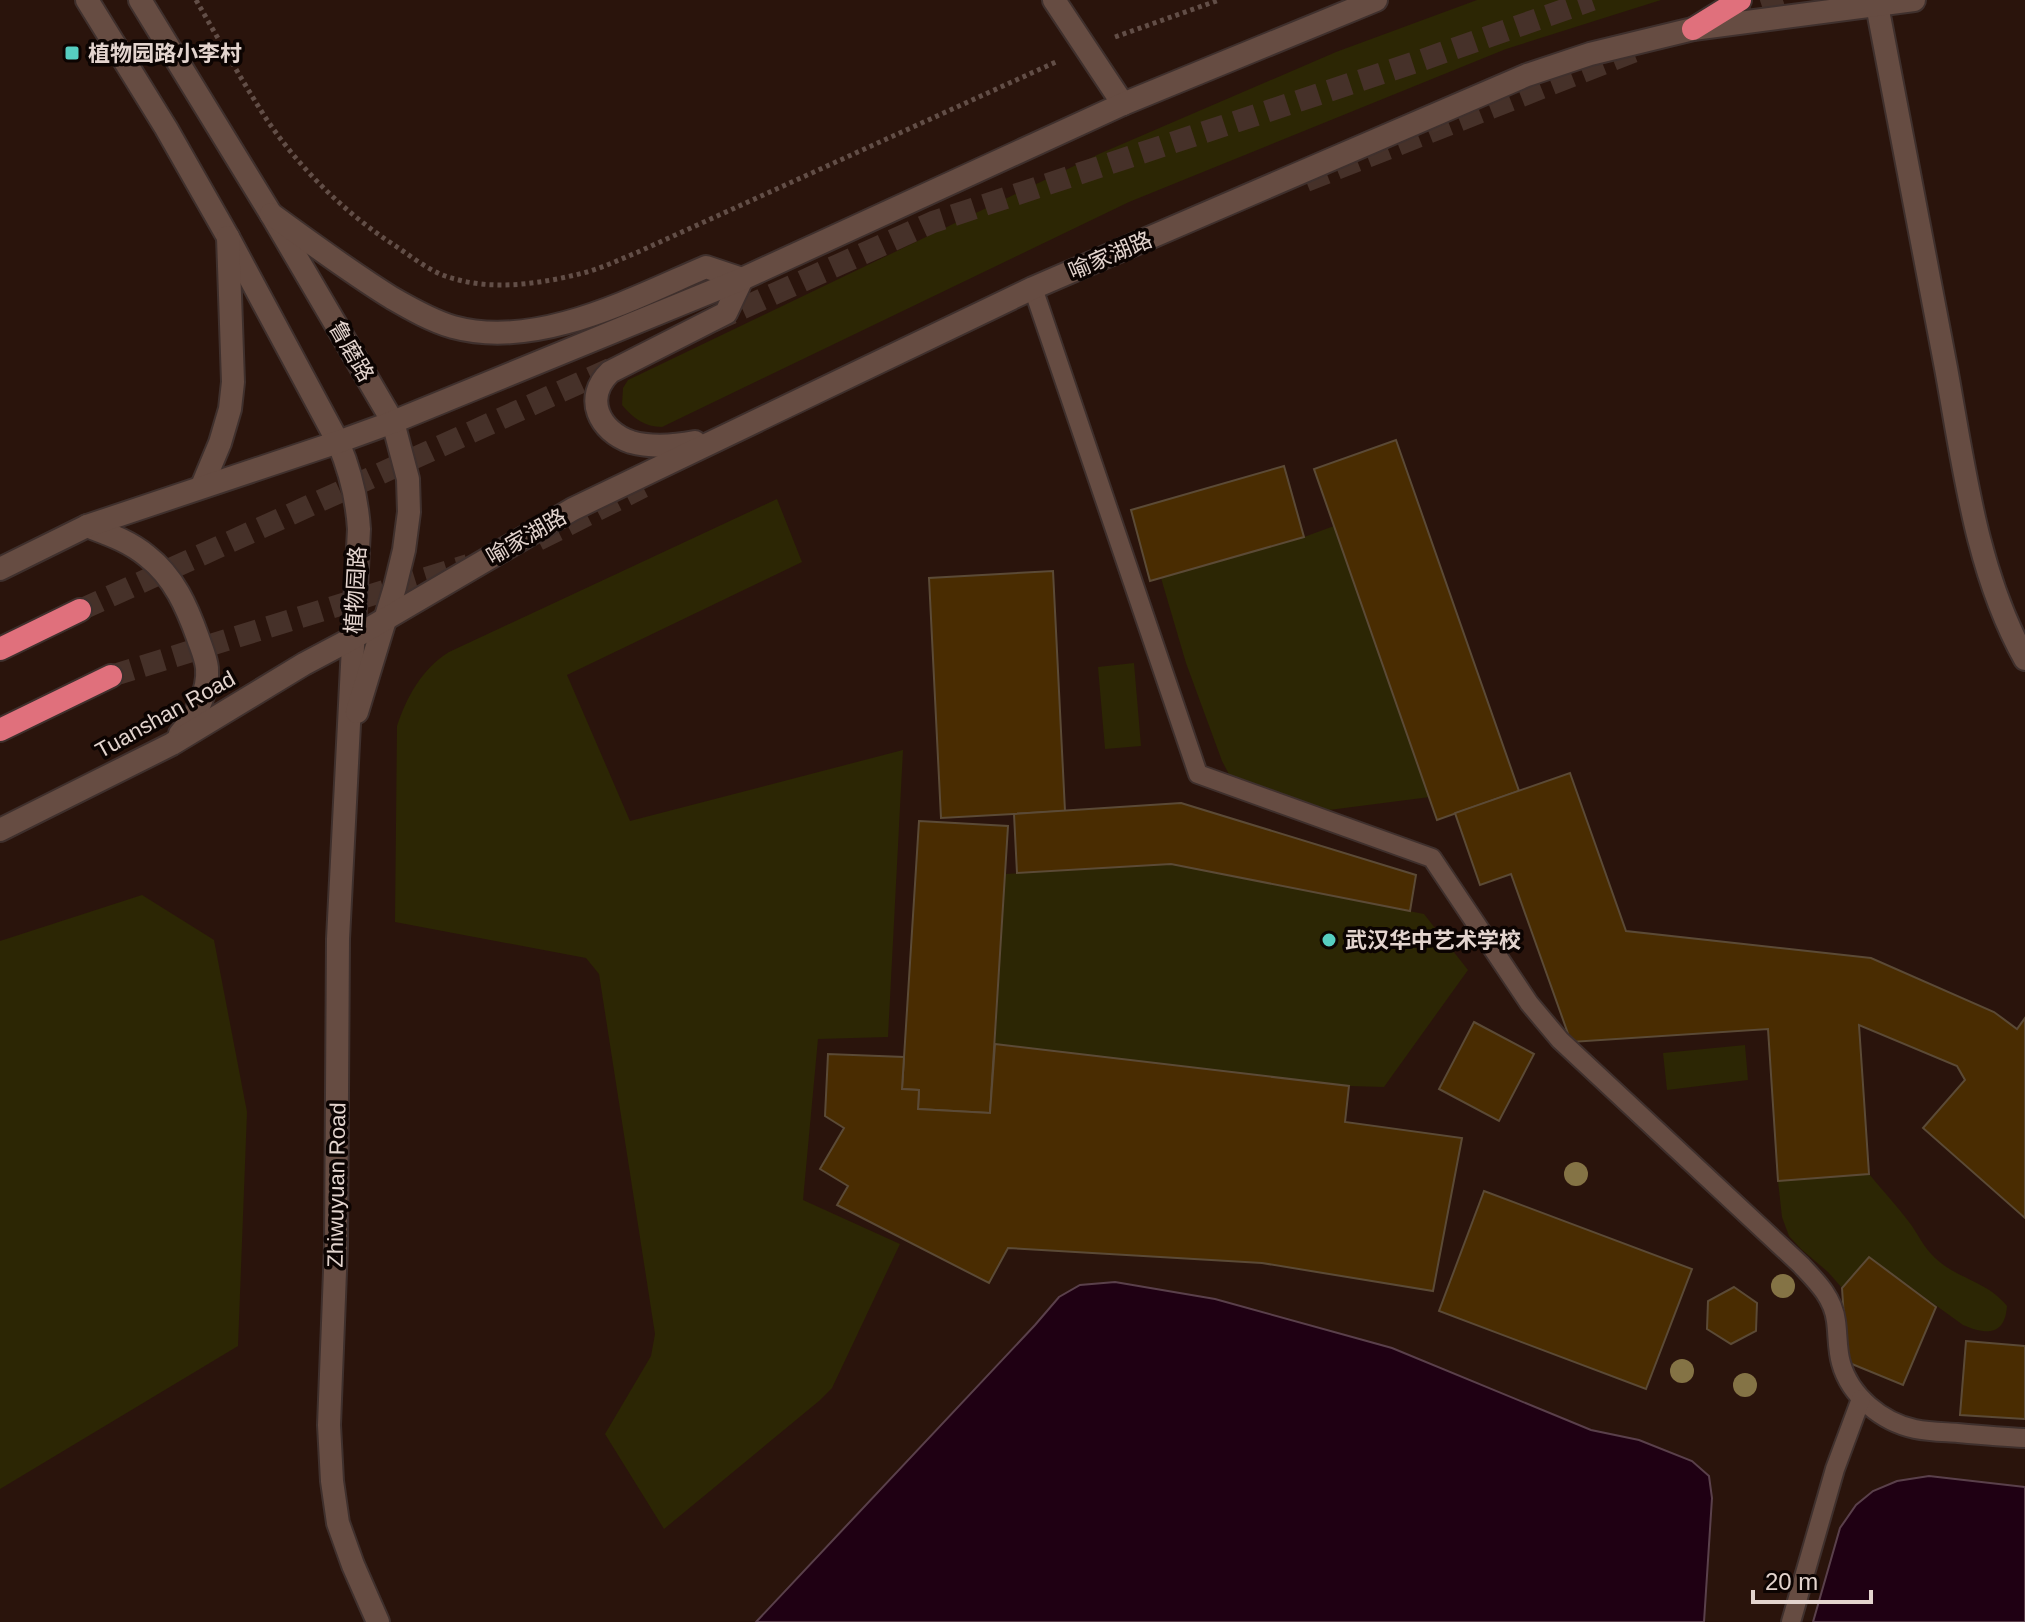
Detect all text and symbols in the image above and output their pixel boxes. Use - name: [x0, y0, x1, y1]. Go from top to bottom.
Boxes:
- place label: 植物园路小李村: [88, 41, 242, 66]
- marker: 植物园路小李村: [63, 44, 81, 62]
- street label: 喻家湖路: [1065, 227, 1156, 284]
- street label: 鲁磨路: [324, 316, 379, 386]
- street label: 喻家湖路: [482, 504, 571, 569]
- street label: 植物园路: [341, 545, 370, 635]
- street label: Tuanshan Road: [91, 666, 239, 763]
- place label: 武汉华中艺术学校: [1345, 928, 1521, 953]
- marker: 武汉华中艺术学校: [1320, 931, 1338, 949]
- street label: Zhiwuyuan Road: [323, 1102, 350, 1268]
- scale bar: [1753, 1554, 1871, 1604]
- text: 20 m: [1765, 1568, 1818, 1595]

